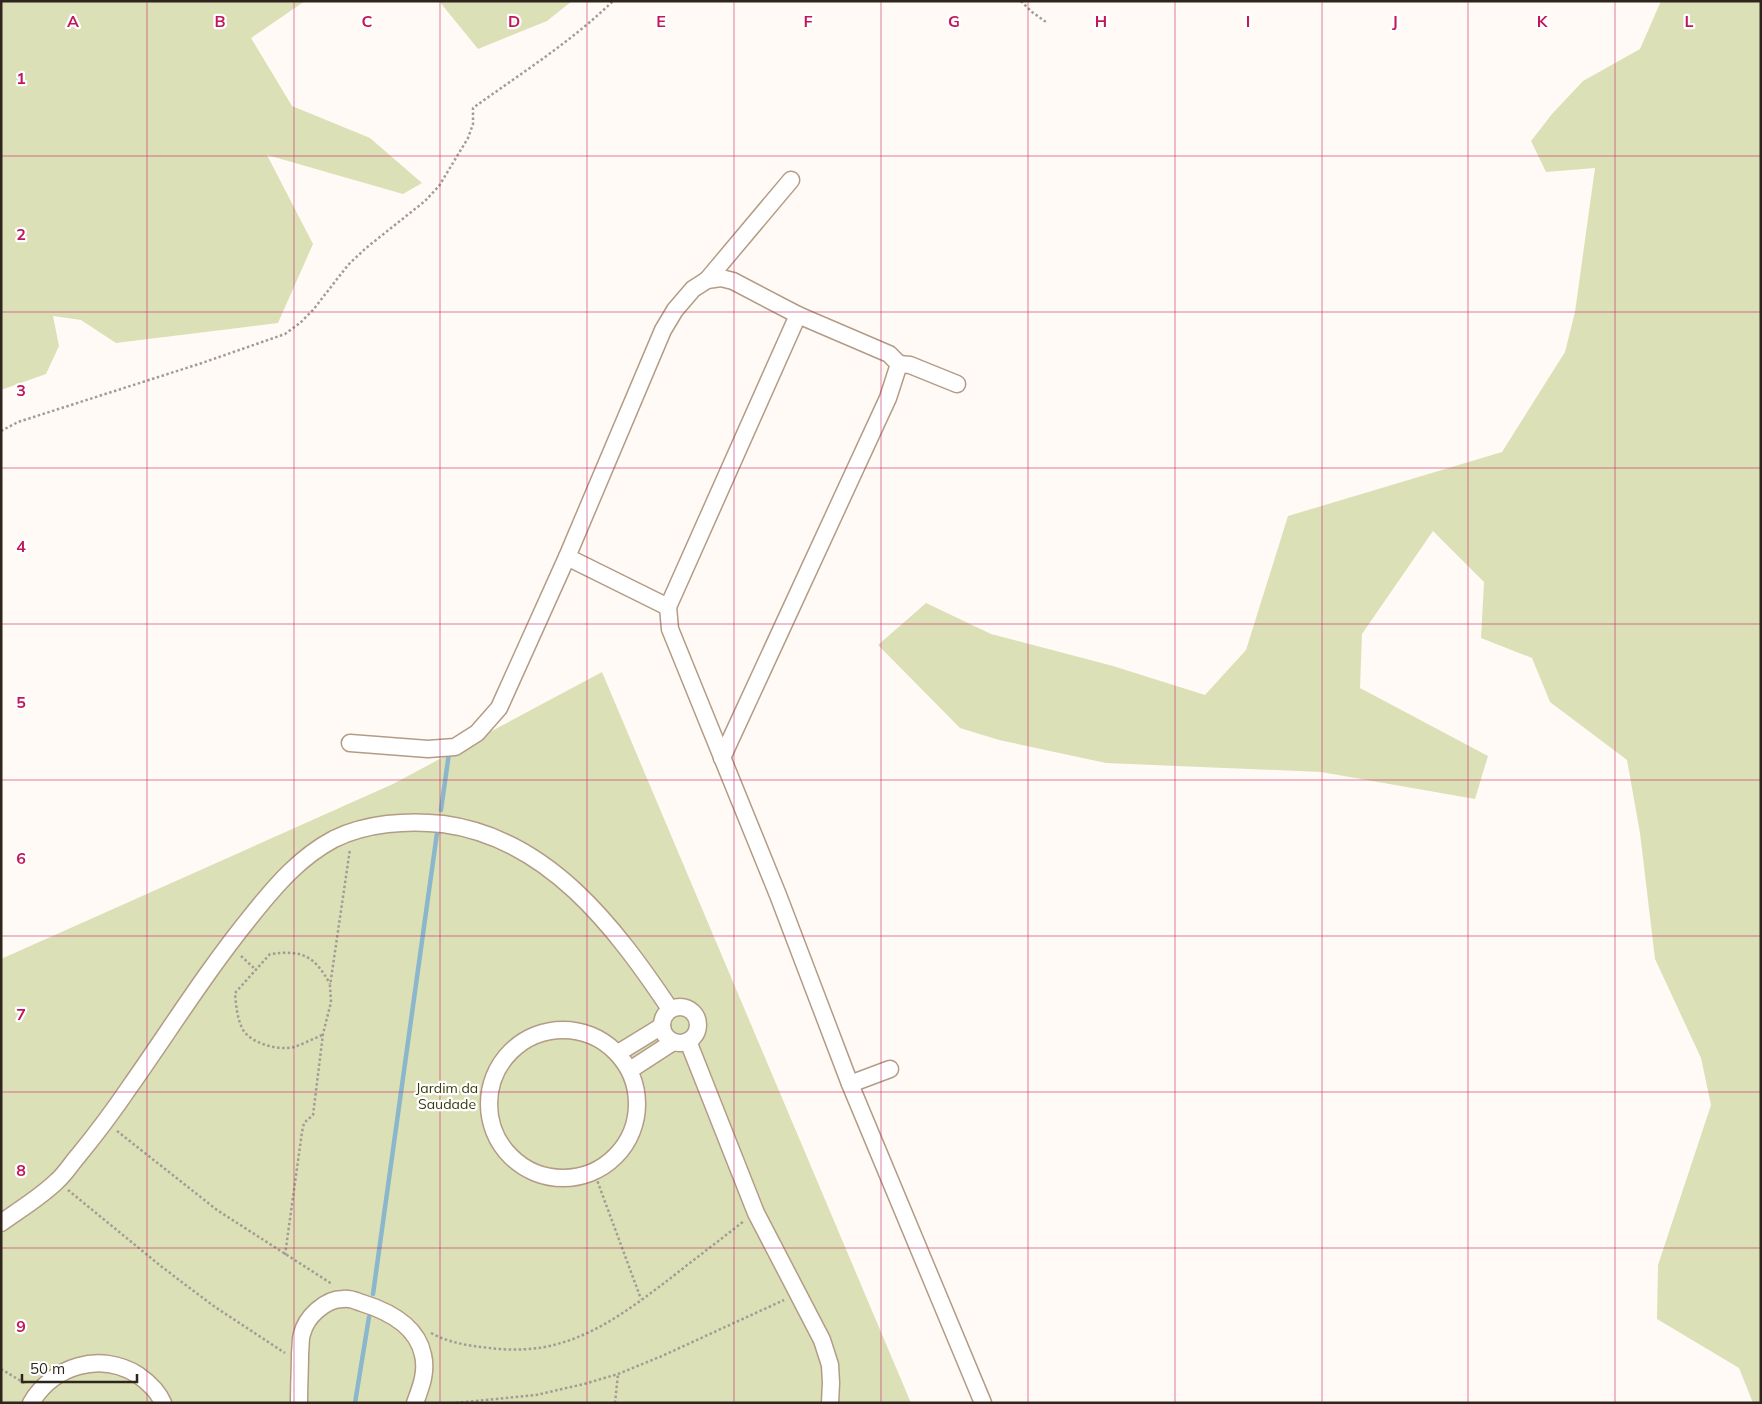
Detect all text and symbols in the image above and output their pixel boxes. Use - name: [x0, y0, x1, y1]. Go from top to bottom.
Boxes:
- text: A: [67, 11, 79, 31]
- text: B: [214, 11, 226, 31]
- text: C: [362, 11, 373, 31]
- text: D: [508, 11, 520, 31]
- text: E: [656, 11, 666, 31]
- text: F: [803, 11, 813, 31]
- text: G: [948, 11, 960, 31]
- text: H: [1095, 11, 1107, 31]
- text: I: [1246, 11, 1250, 31]
- text: J: [1392, 11, 1398, 31]
- text: K: [1537, 11, 1549, 31]
- text: L: [1685, 11, 1694, 31]
- text: 1: [16, 68, 26, 88]
- text: 2: [16, 224, 26, 244]
- text: 3: [16, 380, 26, 400]
- text: 4: [16, 536, 26, 556]
- text: 5: [16, 692, 26, 712]
- text: 6: [16, 848, 26, 868]
- text: 7: [16, 1004, 26, 1024]
- park label: Jardim da Saudade: [416, 1079, 478, 1113]
- text: 8: [16, 1160, 26, 1180]
- text: 9: [16, 1316, 26, 1336]
- scale bar: [22, 1352, 138, 1384]
- text: 50 m: [30, 1359, 65, 1378]

